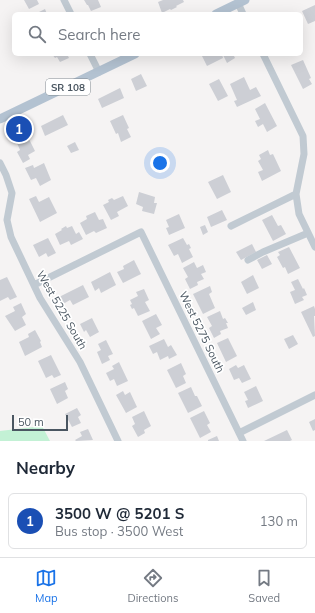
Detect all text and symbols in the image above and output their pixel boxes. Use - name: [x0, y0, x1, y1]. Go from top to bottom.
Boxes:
- search box: [12, 12, 303, 56]
- icon: search: [26, 23, 48, 45]
- text: Search here: [58, 25, 140, 44]
- road number: SR 108: [46, 79, 90, 95]
- pin: 1: [6, 114, 32, 144]
- your location: [150, 153, 170, 173]
- street label: West 5225 South: [34, 268, 90, 352]
- street label: West 5275 South: [176, 289, 228, 375]
- scale bar: [12, 413, 68, 432]
- text: 50 m: [18, 415, 44, 429]
- text: Nearby: [16, 457, 75, 478]
- text: 3500 W @ 5201 S: [55, 504, 184, 523]
- text: 1: [26, 513, 34, 529]
- text: 130 m: [260, 513, 298, 529]
- text: Bus stop · 3500 West: [55, 523, 183, 539]
- tab: Map: [35, 567, 58, 605]
- tab: Directions: [128, 567, 178, 605]
- tab: Saved: [248, 567, 280, 605]

